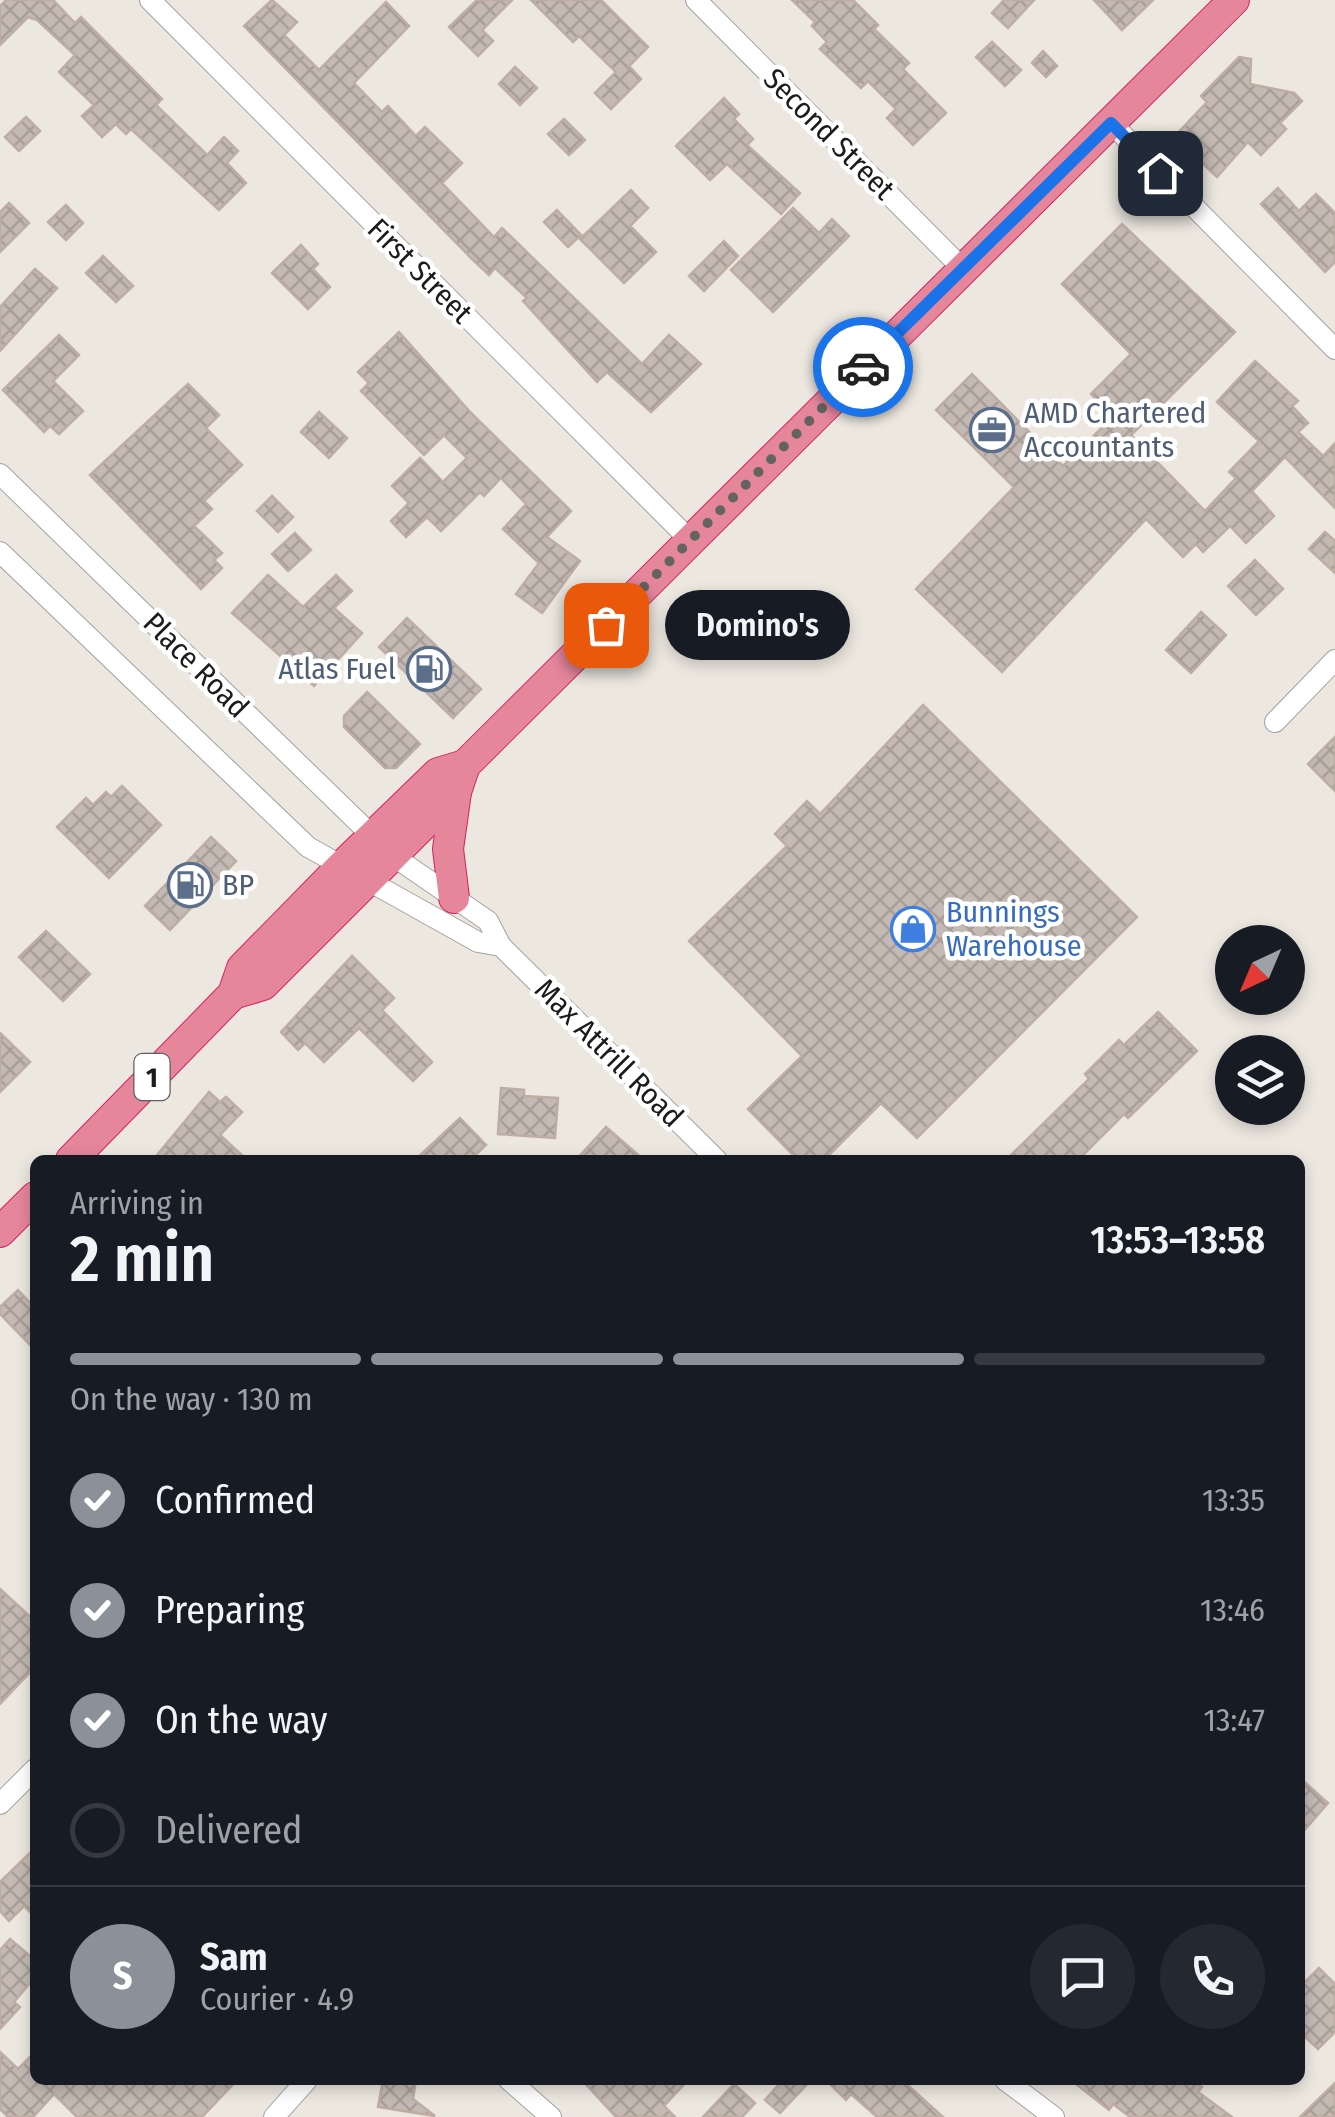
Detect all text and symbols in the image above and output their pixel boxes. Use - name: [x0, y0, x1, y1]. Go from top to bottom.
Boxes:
- street label: Second Street: [756, 61, 902, 207]
- pin: [1118, 131, 1203, 216]
- icon: home: [1133, 146, 1188, 201]
- street label: First Street: [360, 211, 480, 331]
- courier: [813, 317, 913, 417]
- icon: car: [836, 340, 891, 395]
- place label: AMD Chartered Accountants: [1024, 395, 1206, 465]
- office icon: AMD Chartered Accountants: [969, 407, 1015, 453]
- pin: [564, 583, 649, 668]
- callout: Domino's: [666, 590, 851, 660]
- icon: bag: [579, 598, 634, 653]
- street label: Place Road: [136, 605, 256, 725]
- text: Domino's: [696, 606, 819, 644]
- fuel station icon: Atlas Fuel: [406, 646, 452, 692]
- place label: Atlas Fuel: [278, 651, 396, 687]
- fuel station icon: BP: [167, 862, 213, 908]
- place label: BP: [222, 867, 254, 903]
- place label: Bunnings Warehouse: [946, 894, 1082, 964]
- shop icon: Bunnings Warehouse: [890, 906, 936, 952]
- north arrow: [1215, 925, 1305, 1015]
- map controls: [1215, 925, 1305, 1125]
- street label: Max Attrill Road: [527, 971, 691, 1135]
- button: layers: [1215, 1035, 1305, 1125]
- road number: 1: [134, 1054, 170, 1100]
- text: Arriving in: [70, 1184, 204, 1222]
- text: 13:53–13:58: [1091, 1217, 1265, 1263]
- text: 2 min: [70, 1220, 214, 1298]
- text: On the way · 130 m: [70, 1380, 313, 1418]
- icon: check: [70, 1473, 125, 1528]
- text: Confirmed: [155, 1477, 315, 1523]
- text: 13:35: [1202, 1481, 1265, 1519]
- icon: check: [70, 1583, 125, 1638]
- text: Preparing: [155, 1587, 304, 1633]
- text: 13:46: [1200, 1591, 1265, 1629]
- icon: check: [70, 1693, 125, 1748]
- text: On the way: [155, 1697, 327, 1743]
- text: 13:47: [1204, 1701, 1265, 1739]
- text: Delivered: [155, 1807, 302, 1853]
- button: chat: [1030, 1924, 1135, 2029]
- button: phone: [1160, 1924, 1265, 2029]
- text: Sam: [200, 1934, 268, 1980]
- text: S: [113, 1953, 132, 1999]
- text: Courier · 4.9: [200, 1980, 354, 2018]

